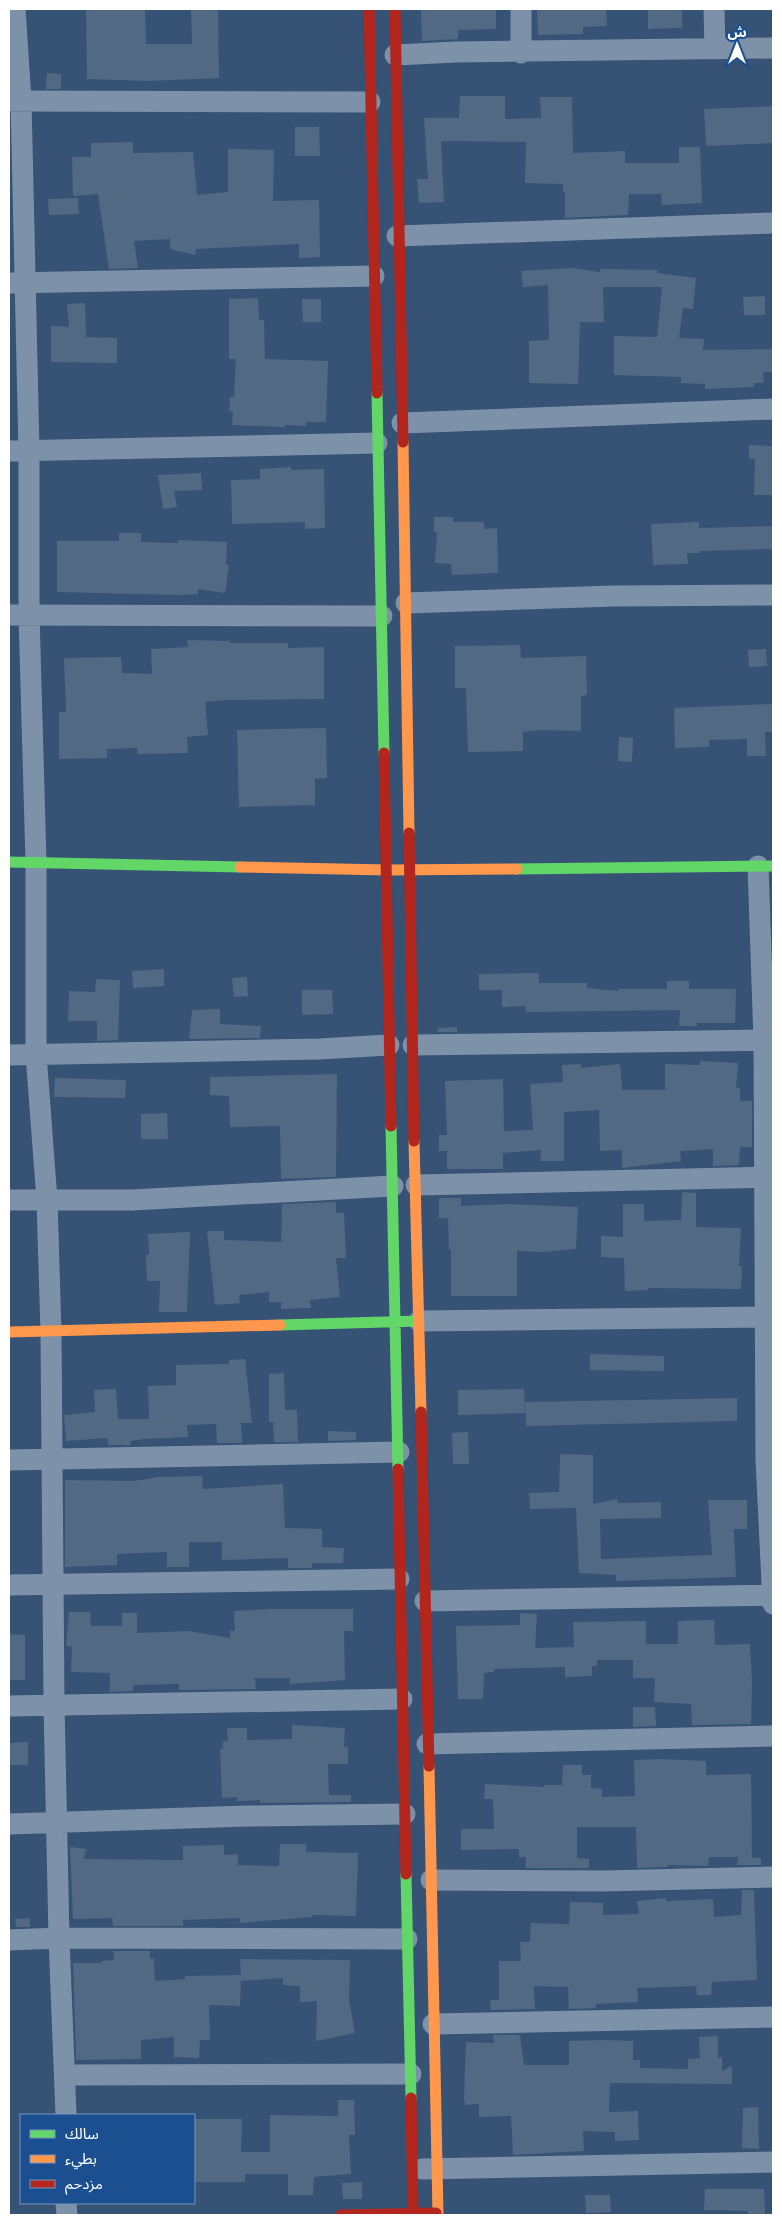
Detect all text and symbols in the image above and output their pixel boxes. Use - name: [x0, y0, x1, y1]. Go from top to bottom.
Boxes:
- north arrow: [712, 20, 762, 70]
- text: ش: [727, 23, 747, 41]
- legend: [20, 2114, 195, 2204]
- text: سالك: [65, 2124, 99, 2143]
- text: بطيء: [65, 2149, 97, 2170]
- text: مزدحم: [65, 2174, 103, 2195]

